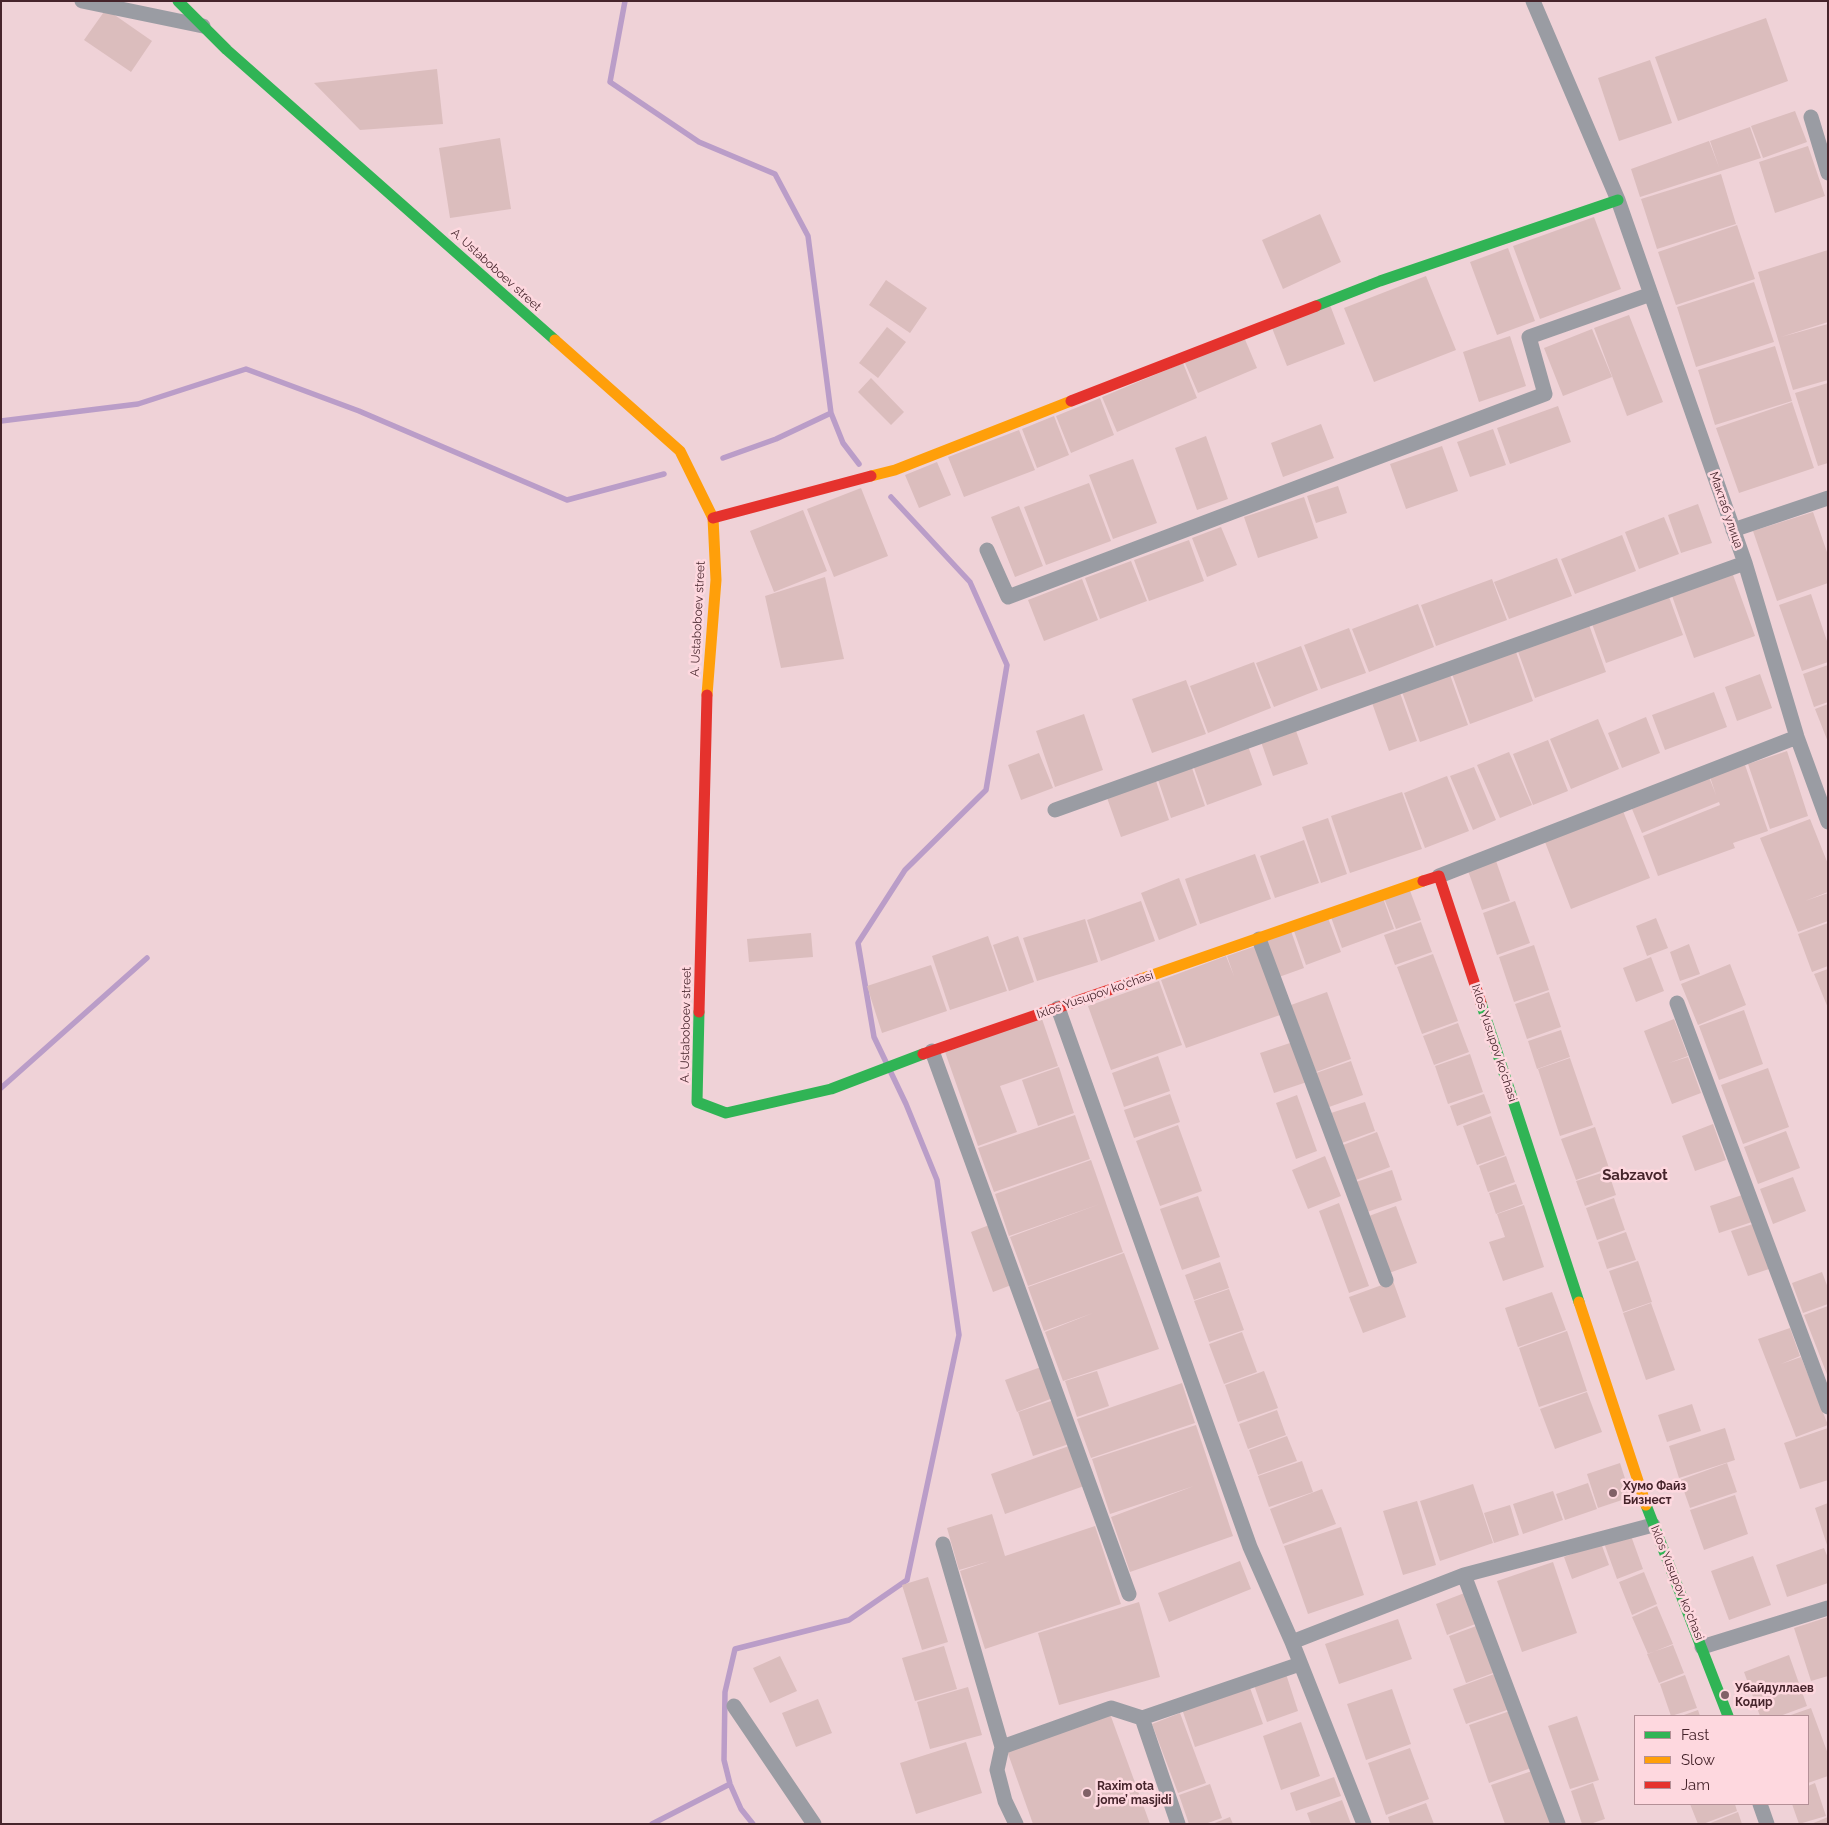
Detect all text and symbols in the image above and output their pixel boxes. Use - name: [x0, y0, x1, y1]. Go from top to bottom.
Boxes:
- street label: A. Ustaboboev street: [448, 226, 544, 314]
- street label: Мактаб улица: [1706, 470, 1746, 550]
- street label: A. Ustaboboev street: [688, 561, 708, 677]
- street label: A. Ustaboboev street: [678, 967, 694, 1083]
- street label: Ixlos Yusupov ko'chasi: [1035, 968, 1155, 1022]
- street label: Ixlos Yusupov ko'chasi: [1468, 982, 1520, 1104]
- district label: Sabzavot: [1602, 1166, 1668, 1184]
- place label: Хумо Файз Бизнест: [1623, 1479, 1686, 1507]
- marker: Хумо Файз Бизнест: [1607, 1487, 1619, 1499]
- street label: Ixlos Yusupov ko'chasi: [1647, 1523, 1707, 1643]
- place label: Убайдуллаев Кодир: [1735, 1681, 1814, 1709]
- marker: Убайдуллаев Кодир: [1719, 1689, 1731, 1701]
- legend: [1634, 1715, 1809, 1805]
- text: Fast: [1681, 1726, 1709, 1744]
- text: Slow: [1681, 1751, 1715, 1769]
- text: Jam: [1681, 1776, 1710, 1794]
- place label: Raxim ota jome’ masjidi: [1097, 1779, 1172, 1807]
- marker: Raxim ota jome’ masjidi: [1081, 1787, 1093, 1799]

